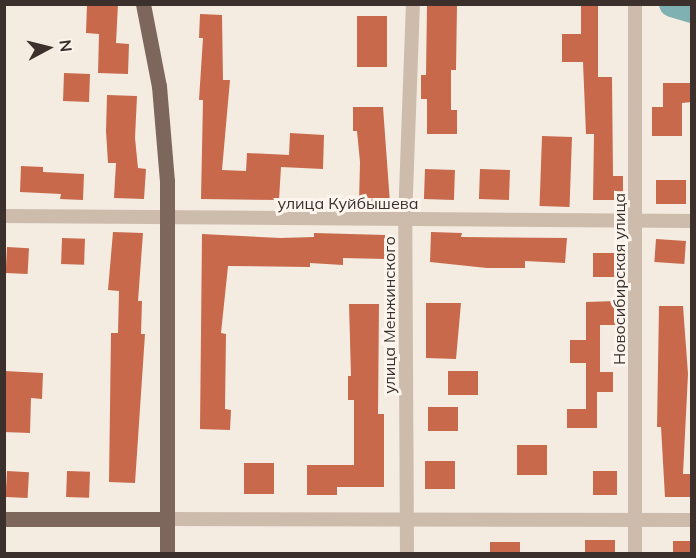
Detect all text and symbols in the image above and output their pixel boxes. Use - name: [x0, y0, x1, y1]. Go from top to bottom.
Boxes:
- north arrow: [18, 18, 78, 78]
- text: N: [55, 39, 77, 53]
- street label: улица Куйбышева: [278, 193, 418, 213]
- street label: Новосибирская улица: [609, 193, 629, 365]
- street label: улица Менжинского: [379, 236, 399, 394]

